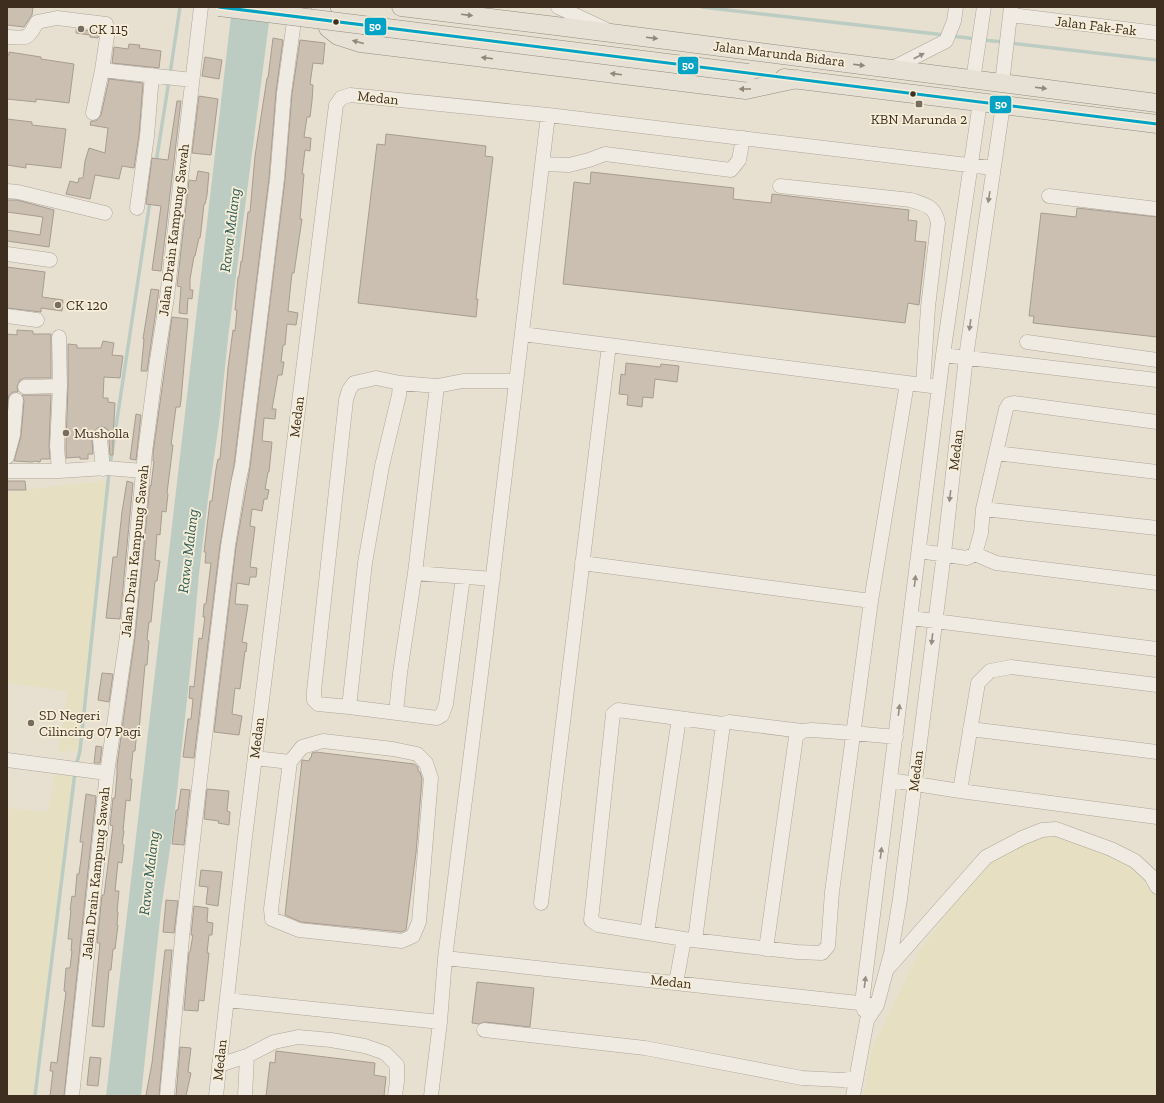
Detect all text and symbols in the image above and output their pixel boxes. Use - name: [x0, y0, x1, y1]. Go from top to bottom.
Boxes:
- one-way arrow: [461, 12, 473, 18]
- street label: Jalan Fak-Fak: [1054, 13, 1138, 40]
- unlabelled marker: [331, 17, 341, 27]
- line badge: 50: [364, 17, 387, 36]
- text: 50: [369, 20, 381, 33]
- place label: CK 115: [89, 21, 128, 38]
- marker: CK 115: [76, 24, 86, 34]
- one-way arrow: [646, 35, 658, 41]
- street label: Jalan Marunda Bidara: [712, 38, 846, 71]
- one-way arrow: [351, 39, 363, 45]
- one-way arrow: [913, 52, 925, 59]
- one-way arrow: [480, 55, 493, 62]
- line badge: 50: [677, 56, 699, 75]
- text: 50: [682, 59, 694, 72]
- one-way arrow: [853, 62, 865, 68]
- one-way arrow: [610, 71, 622, 77]
- one-way arrow: [1035, 85, 1047, 91]
- one-way arrow: [738, 86, 751, 92]
- street label: Medan: [357, 87, 399, 109]
- unlabelled marker: [908, 89, 918, 99]
- line badge: 50: [989, 95, 1012, 114]
- text: 50: [995, 98, 1007, 111]
- marker: KBN Marunda 2: [914, 99, 924, 109]
- place label: KBN Marunda 2: [871, 111, 967, 128]
- street label: Jalan Drain Kampung Sawah: [155, 143, 193, 317]
- water label: Rawa Malang: [216, 187, 244, 273]
- one-way arrow: [986, 190, 992, 203]
- place label: CK 120: [66, 297, 108, 314]
- marker: CK 120: [53, 300, 63, 310]
- one-way arrow: [967, 319, 973, 331]
- street label: Medan: [286, 396, 308, 438]
- place label: Musholla: [74, 425, 130, 442]
- marker: Musholla: [61, 428, 71, 438]
- street label: Medan: [945, 429, 967, 471]
- street label: Jalan Drain Kampung Sawah: [117, 464, 153, 638]
- one-way arrow: [947, 490, 954, 502]
- water label: Rawa Malang: [174, 508, 202, 594]
- one-way arrow: [912, 575, 918, 587]
- one-way arrow: [929, 633, 935, 645]
- one-way arrow: [896, 704, 902, 716]
- place label: SD Negeri Cilincing 07 Pagi: [39, 707, 141, 740]
- street label: Medan: [246, 717, 268, 759]
- marker: SD Negeri Cilincing 07 Pagi: [26, 718, 36, 728]
- street label: Medan: [905, 750, 927, 792]
- street label: Jalan Drain Kampung Sawah: [78, 786, 114, 960]
- water label: Rawa Malang: [135, 830, 163, 916]
- one-way arrow: [878, 847, 884, 859]
- street label: Medan: [650, 971, 692, 993]
- one-way arrow: [862, 976, 868, 988]
- street label: Medan: [209, 1039, 231, 1081]

